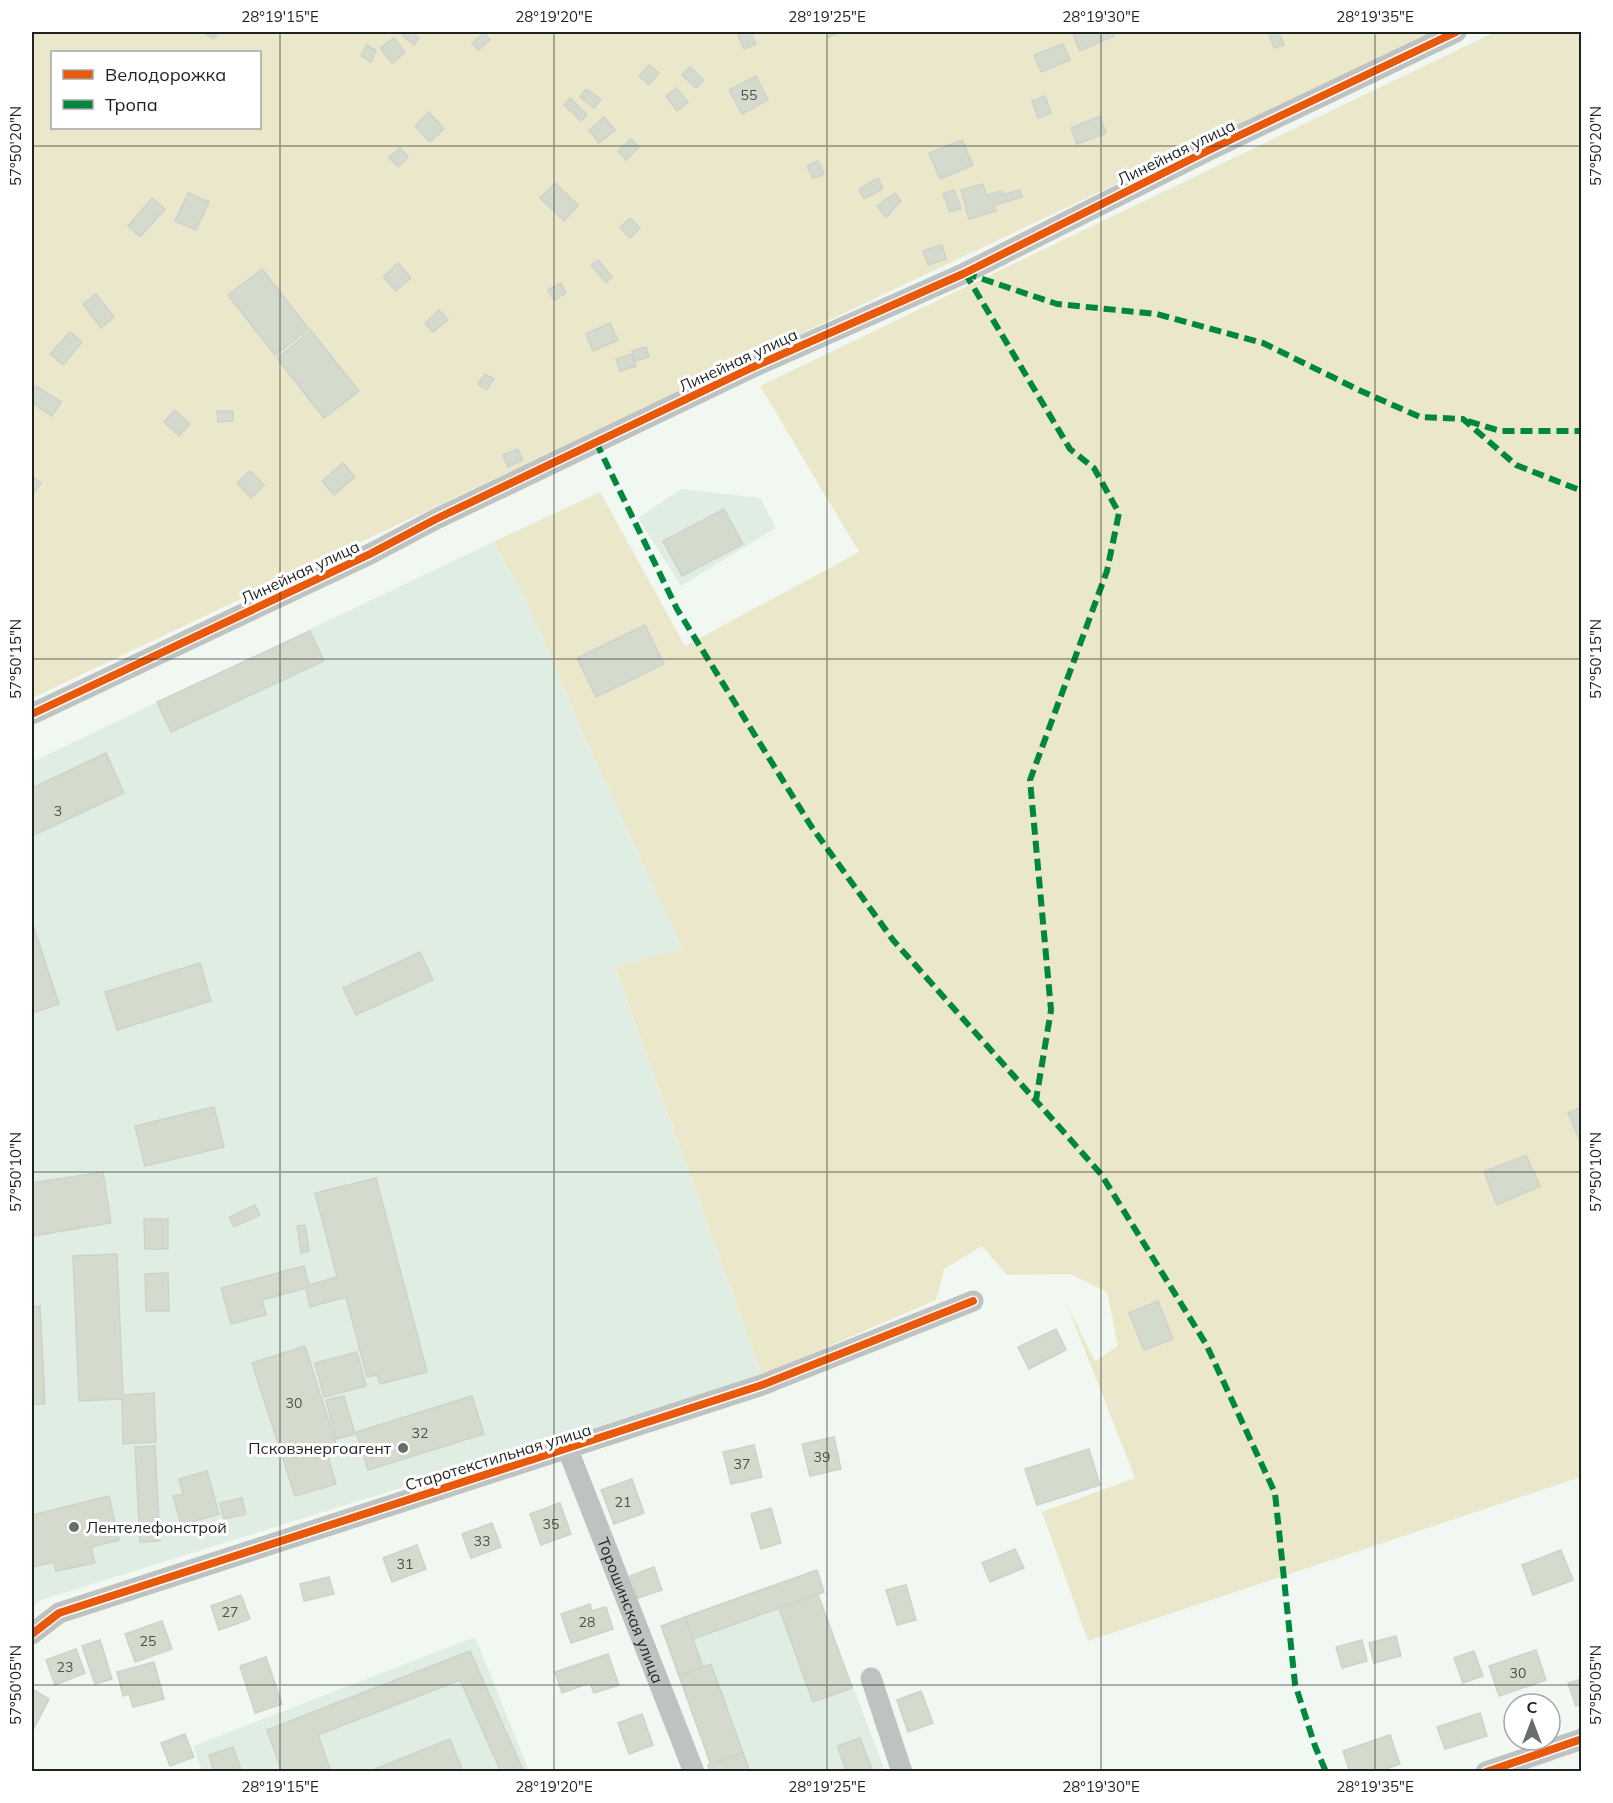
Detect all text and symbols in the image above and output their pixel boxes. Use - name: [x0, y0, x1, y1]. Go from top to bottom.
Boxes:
- text: 28°19'15"E: [241, 7, 319, 26]
- text: 28°19'20"E: [515, 7, 593, 26]
- text: 28°19'25"E: [788, 7, 866, 26]
- text: 28°19'30"E: [1062, 7, 1140, 26]
- text: 28°19'35"E: [1336, 7, 1414, 26]
- legend: [51, 51, 261, 129]
- text: Велодорожка: [105, 63, 226, 86]
- house number: 55: [741, 86, 757, 104]
- text: Тропа: [105, 93, 158, 116]
- text: 57°50'20"N: [6, 106, 25, 186]
- text: 57°50'20"N: [1586, 106, 1605, 186]
- street label: Линейная улица: [1114, 115, 1238, 189]
- street label: Линейная улица: [676, 324, 800, 396]
- street label: Линейная улица: [238, 536, 362, 608]
- text: 57°50'15"N: [6, 619, 25, 699]
- text: 57°50'15"N: [1586, 619, 1605, 699]
- house number: 3: [54, 802, 62, 820]
- text: 57°50'10"N: [6, 1132, 25, 1212]
- text: 57°50'10"N: [1586, 1132, 1605, 1212]
- house number: 30: [286, 1394, 302, 1412]
- street label: Старотекстильная улица: [402, 1419, 594, 1495]
- house number: 32: [412, 1424, 428, 1442]
- place label: Псковэнергоагент: [248, 1438, 392, 1458]
- marker: Псковэнергоагент: [396, 1441, 410, 1455]
- house number: 39: [814, 1448, 830, 1466]
- house number: 37: [734, 1455, 750, 1473]
- house number: 21: [615, 1493, 631, 1511]
- house number: 35: [543, 1515, 559, 1533]
- place label: Лентелефонстрой: [86, 1517, 227, 1537]
- marker: Лентелефонстрой: [67, 1520, 81, 1534]
- house number: 33: [474, 1532, 490, 1550]
- street label: Торошинская улица: [593, 1534, 668, 1686]
- house number: 31: [397, 1555, 413, 1573]
- house number: 27: [222, 1603, 238, 1621]
- house number: 28: [579, 1613, 595, 1631]
- house number: 25: [140, 1632, 156, 1650]
- text: 57°50'05"N: [6, 1645, 25, 1725]
- text: 57°50'05"N: [1586, 1645, 1605, 1725]
- house number: 23: [57, 1658, 73, 1676]
- house number: 30: [1510, 1664, 1526, 1682]
- north arrow: [1502, 1692, 1562, 1752]
- text: С: [1527, 1697, 1538, 1717]
- text: 28°19'15"E: [241, 1777, 319, 1796]
- text: 28°19'20"E: [515, 1777, 593, 1796]
- text: 28°19'25"E: [788, 1777, 866, 1796]
- text: 28°19'30"E: [1062, 1777, 1140, 1796]
- text: 28°19'35"E: [1336, 1777, 1414, 1796]

